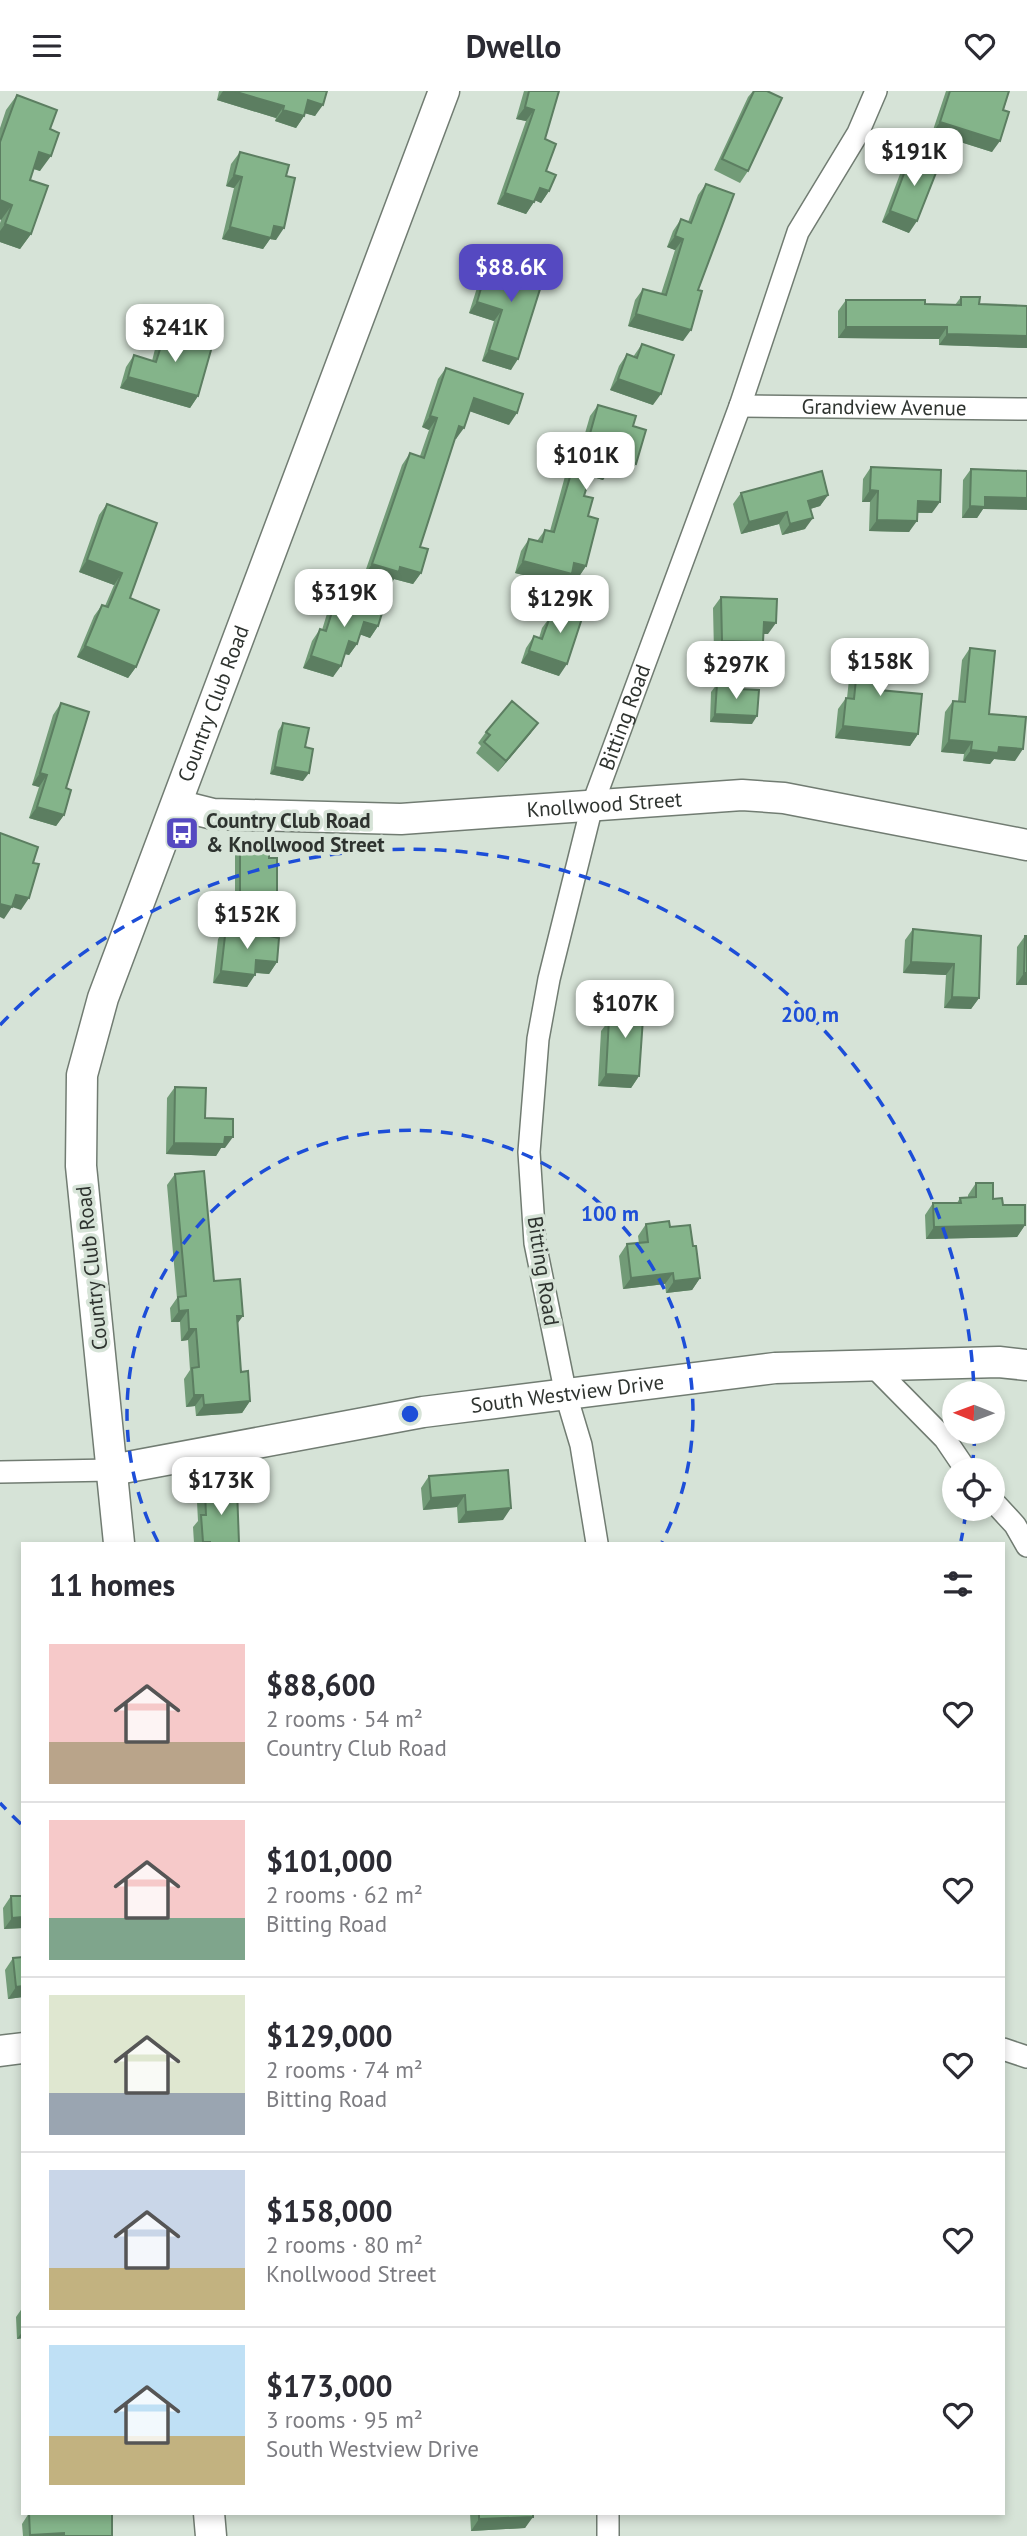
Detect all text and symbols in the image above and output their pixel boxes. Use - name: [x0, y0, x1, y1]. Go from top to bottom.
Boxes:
- text: Dwello: [466, 25, 561, 67]
- icon: menu: [28, 27, 66, 65]
- icon: heart: [961, 27, 999, 65]
- pin: $191K: [865, 129, 963, 188]
- text: $191K: [881, 136, 947, 165]
- pin: $88.6K: [454, 245, 568, 304]
- text: $88.6K: [475, 252, 547, 281]
- pin: $241K: [126, 305, 224, 364]
- text: $241K: [142, 312, 208, 341]
- street label: Grandview Avenue: [801, 393, 967, 421]
- pin: $101K: [537, 433, 635, 492]
- text: $101K: [553, 440, 619, 469]
- pin: $319K: [295, 569, 393, 629]
- pin: $129K: [511, 575, 609, 635]
- text: $319K: [311, 577, 377, 606]
- text: $129K: [527, 583, 593, 612]
- street label: Country Club Road: [171, 622, 255, 786]
- pin: $158K: [831, 639, 929, 698]
- pin: $297K: [687, 641, 785, 701]
- text: $158K: [847, 646, 913, 675]
- text: $297K: [703, 649, 769, 678]
- street label: Bitting Road: [592, 661, 656, 774]
- street label: Knollwood Street: [526, 785, 683, 823]
- place label: Country Club Road & Knollwood Street: [206, 807, 385, 858]
- bus stop icon: Country Club Road & Knollwood Street: [163, 814, 201, 852]
- pin: $152K: [198, 891, 296, 951]
- text: $152K: [214, 899, 280, 928]
- pin: $107K: [576, 981, 674, 1040]
- text: $107K: [592, 988, 658, 1017]
- text: 200 m: [781, 1001, 839, 1028]
- street label: Country Club Road: [69, 1185, 114, 1352]
- text: 100 m: [581, 1200, 639, 1227]
- street label: Bitting Road: [522, 1214, 565, 1328]
- street label: South Westview Drive: [469, 1368, 666, 1419]
- north arrow: [942, 1381, 1004, 1444]
- map controls: [942, 1381, 1005, 1521]
- centre of rings: [398, 1402, 422, 1426]
- pin: $173K: [172, 1457, 270, 1517]
- button: locate: [942, 1458, 1005, 1521]
- text: $173K: [188, 1465, 254, 1494]
- text: 11 homes: [49, 1565, 175, 1604]
- icon: filters: [939, 1565, 977, 1603]
- text: $88,600: [266, 1665, 376, 1704]
- icon: home: [105, 1672, 189, 1756]
- icon: heart: [939, 1695, 977, 1733]
- text: 2 rooms · 54 m²: [266, 1704, 423, 1733]
- text: Country Club Road: [266, 1733, 447, 1762]
- text: $101,000: [266, 1841, 393, 1880]
- icon: home: [105, 1848, 189, 1932]
- icon: heart: [939, 1871, 977, 1909]
- text: 2 rooms · 62 m²: [266, 1880, 423, 1909]
- text: Bitting Road: [266, 1909, 387, 1938]
- text: $129,000: [266, 2016, 393, 2055]
- icon: home: [105, 2023, 189, 2107]
- icon: heart: [939, 2046, 977, 2084]
- text: 2 rooms · 74 m²: [266, 2055, 423, 2084]
- text: Bitting Road: [266, 2084, 387, 2113]
- text: $158,000: [266, 2191, 393, 2230]
- icon: home: [105, 2198, 189, 2282]
- icon: heart: [939, 2221, 977, 2259]
- text: 2 rooms · 80 m²: [266, 2230, 423, 2259]
- text: Knollwood Street: [266, 2259, 436, 2288]
- text: $173,000: [266, 2366, 393, 2405]
- icon: home: [105, 2373, 189, 2457]
- icon: heart: [939, 2396, 977, 2434]
- text: 3 rooms · 95 m²: [266, 2405, 423, 2434]
- text: South Westview Drive: [266, 2434, 479, 2463]

